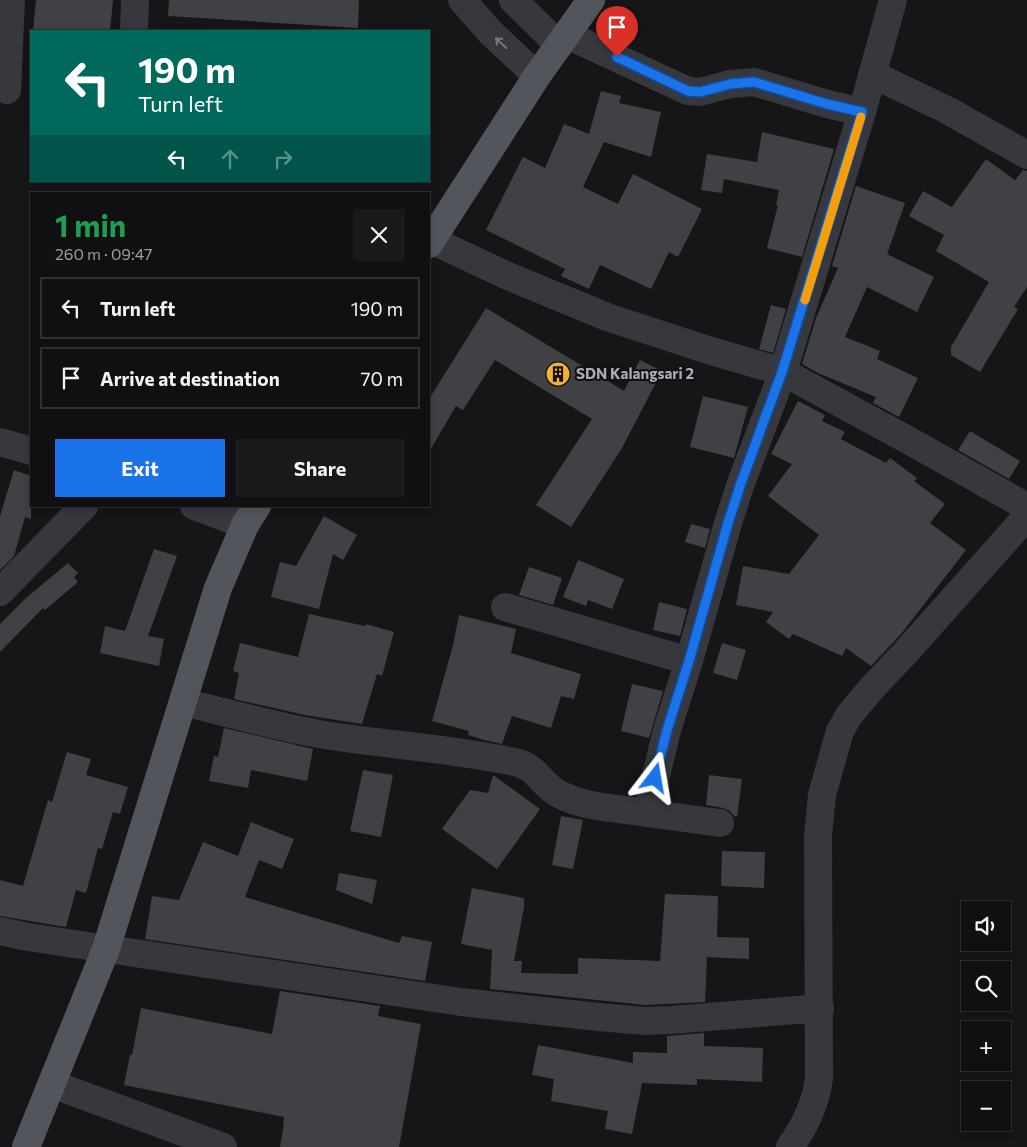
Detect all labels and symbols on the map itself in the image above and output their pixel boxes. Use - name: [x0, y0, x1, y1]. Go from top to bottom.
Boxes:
- pin: [596, 6, 638, 57]
- one-way arrow: [495, 37, 508, 49]
- building icon: SDN Kalangsari 2: [545, 361, 571, 387]
- place label: SDN Kalangsari 2: [576, 364, 694, 382]
- position arrow: [628, 751, 680, 803]

